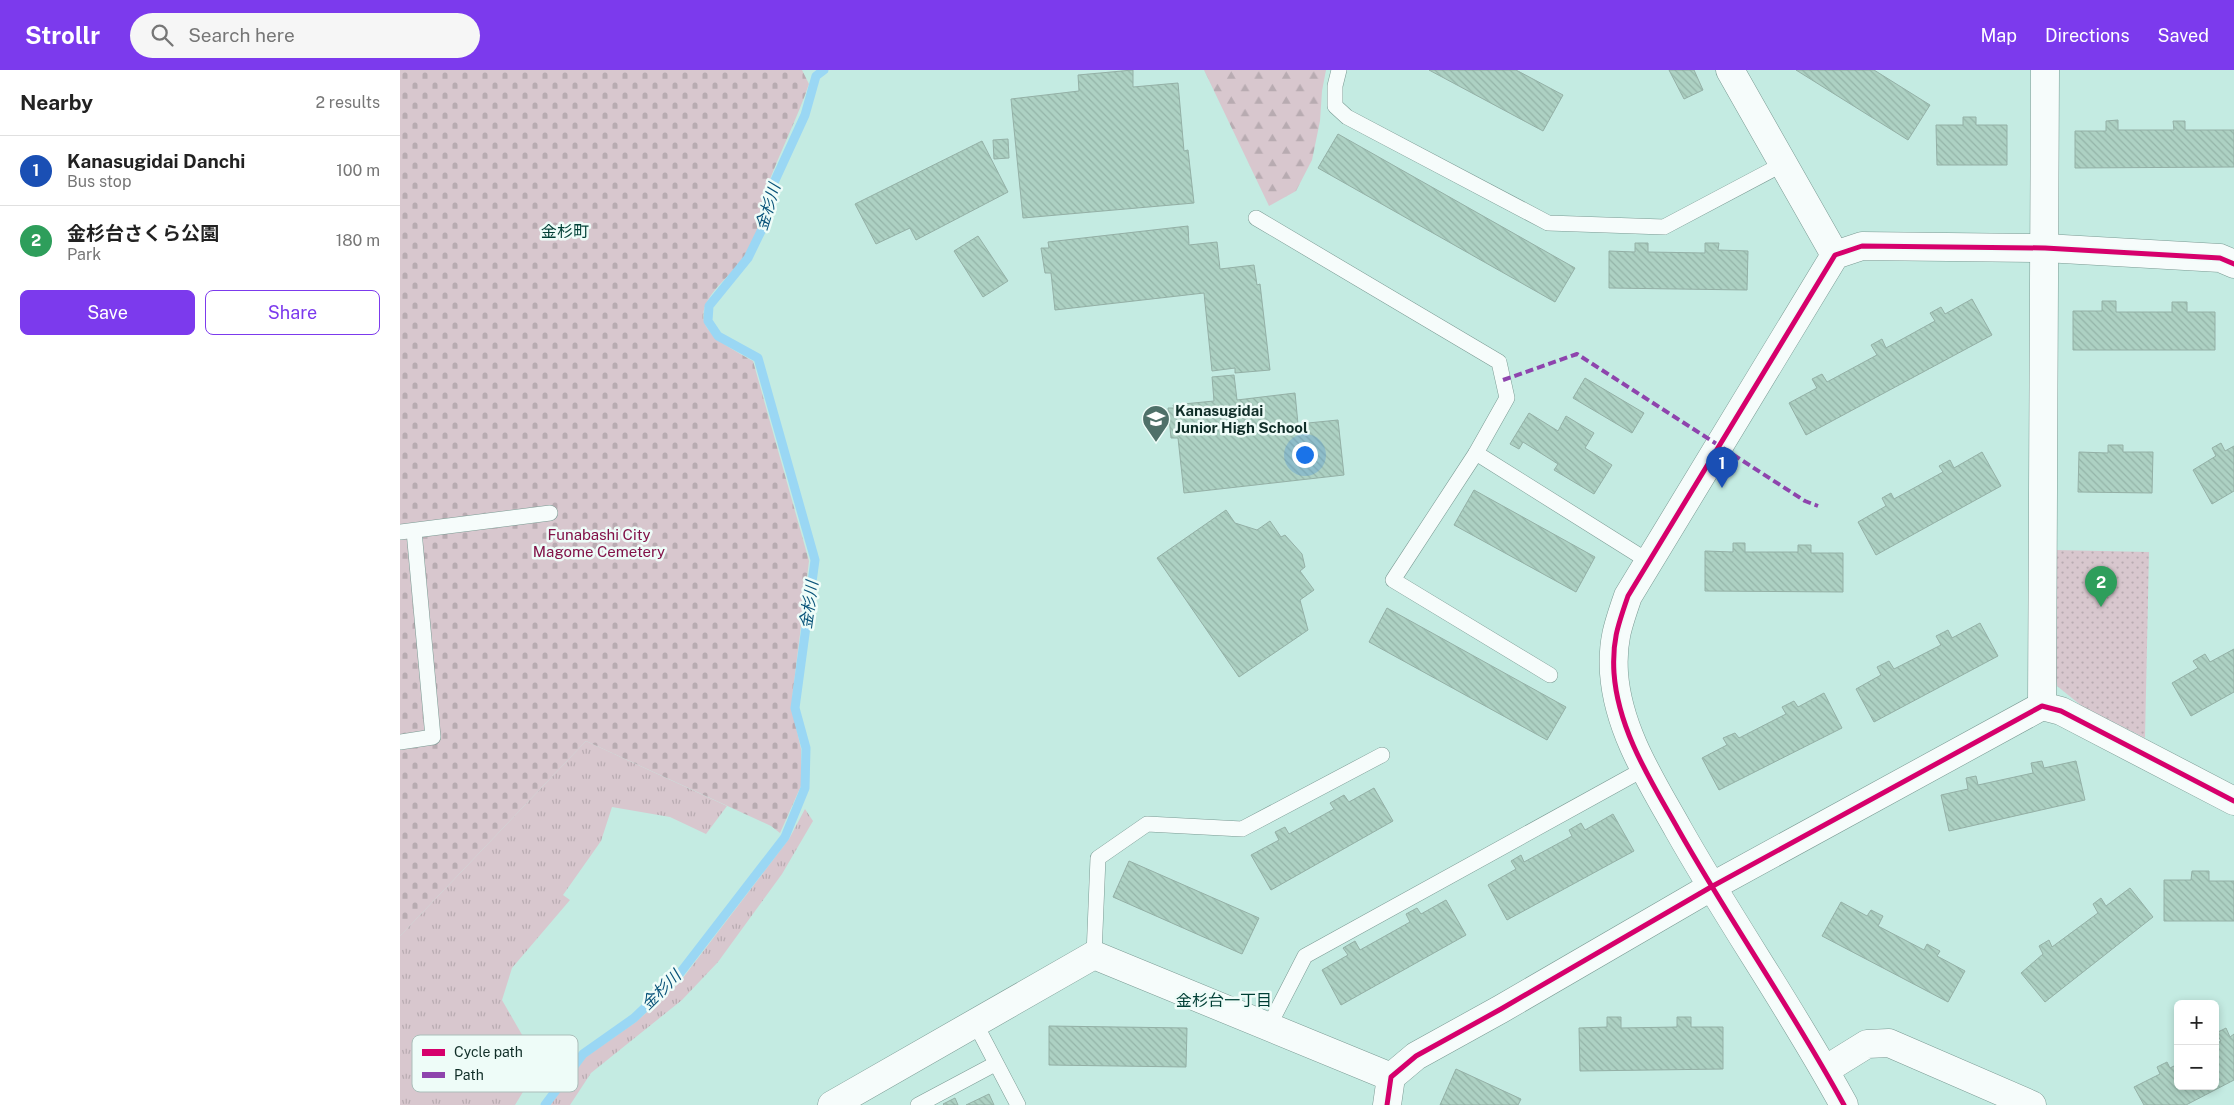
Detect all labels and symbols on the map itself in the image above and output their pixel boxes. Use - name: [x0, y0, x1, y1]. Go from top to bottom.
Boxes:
- water label: 金杉川: [752, 179, 785, 233]
- district label: 金杉町: [541, 222, 589, 241]
- place label: Kanasugidai Junior High School: [1175, 402, 1308, 436]
- school or university icon: Kanasugidai Junior High School: [1141, 404, 1171, 443]
- your location: [1292, 442, 1318, 468]
- pin: 1: [1706, 447, 1738, 488]
- park label: Funabashi City Magome Cemetery: [533, 526, 665, 560]
- pin: 2: [2085, 566, 2117, 607]
- water label: 金杉川: [796, 578, 822, 630]
- water label: 金杉川: [637, 965, 686, 1014]
- district label: 金杉台一丁目: [1176, 991, 1272, 1010]
- legend: [412, 1035, 578, 1092]
- text: Cycle path: [454, 1044, 523, 1060]
- text: Path: [454, 1067, 484, 1083]

